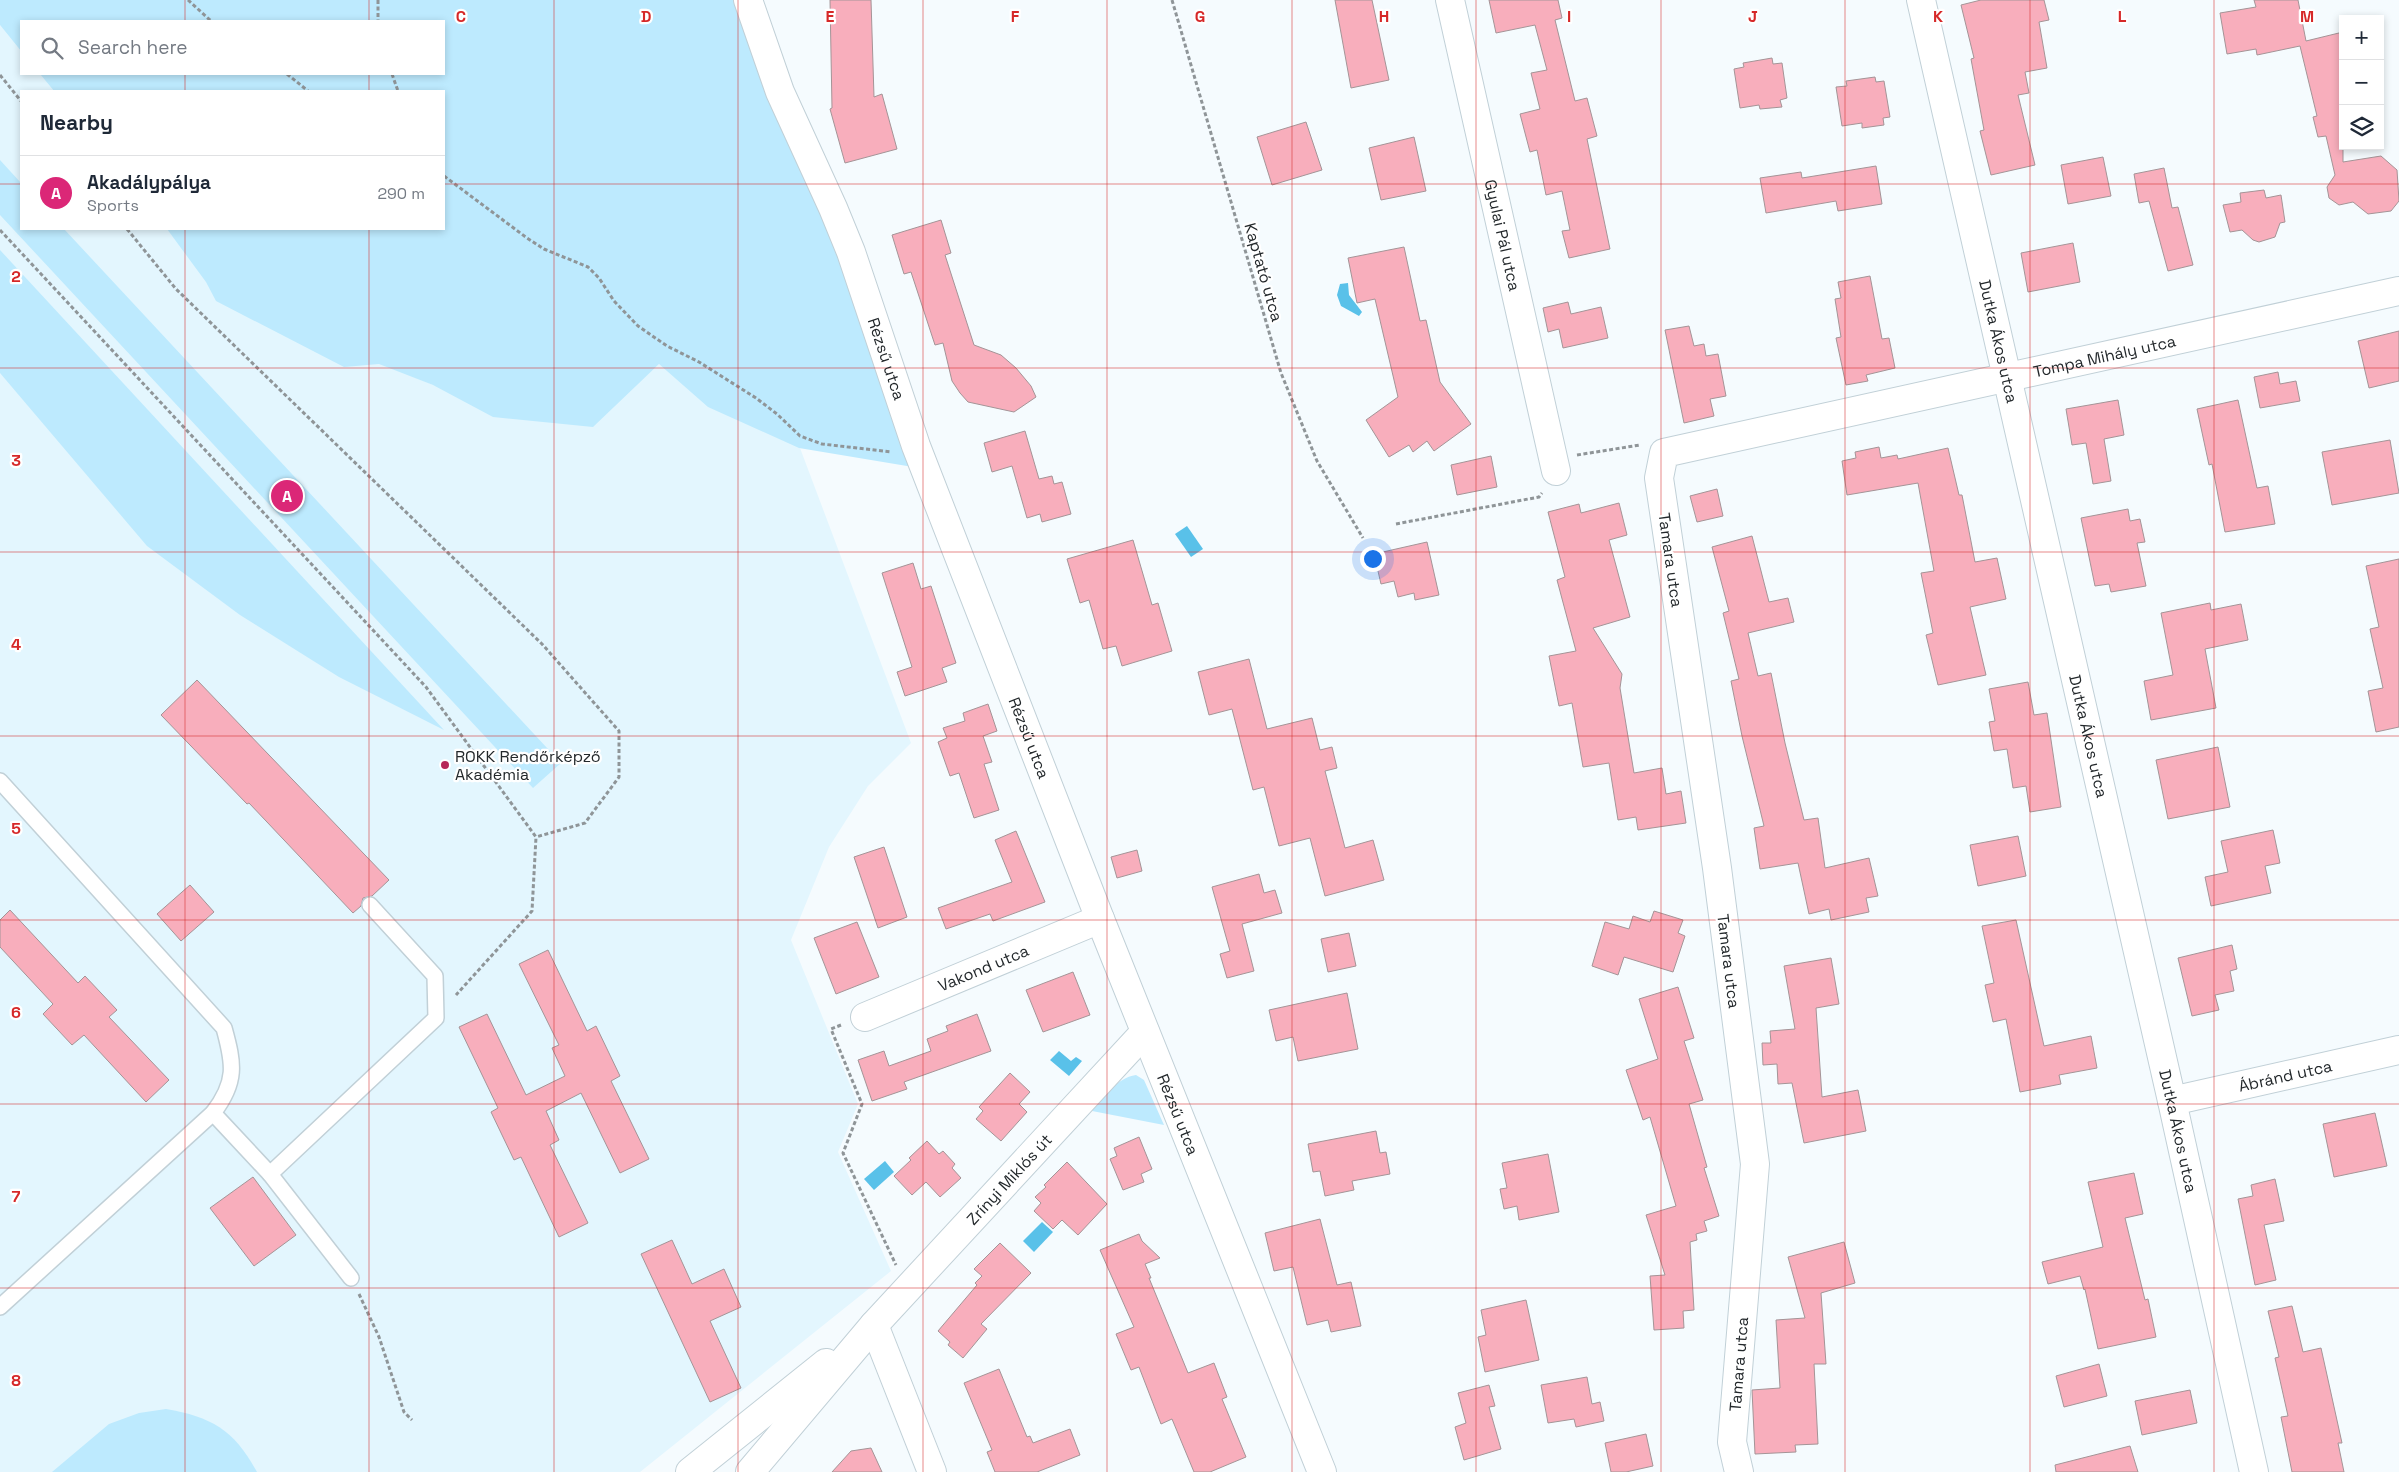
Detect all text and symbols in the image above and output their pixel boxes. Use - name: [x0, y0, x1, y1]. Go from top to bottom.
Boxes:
- text: C: [456, 6, 466, 27]
- text: D: [641, 6, 651, 27]
- text: E: [826, 6, 835, 27]
- text: F: [1011, 6, 1020, 27]
- text: G: [1195, 6, 1205, 27]
- text: H: [1379, 6, 1389, 27]
- text: I: [1567, 6, 1571, 27]
- text: J: [1748, 6, 1758, 27]
- text: K: [1933, 6, 1943, 27]
- text: L: [2118, 6, 2127, 27]
- text: M: [2300, 6, 2314, 27]
- map controls: [2339, 15, 2384, 150]
- button: +: [2339, 15, 2384, 60]
- search box: [20, 20, 445, 75]
- icon: search: [38, 34, 66, 62]
- text: Search here: [78, 35, 188, 60]
- button: −: [2339, 60, 2384, 105]
- button: layers: [2339, 105, 2384, 150]
- text: Nearby: [40, 109, 113, 136]
- text: Akadálypálya: [87, 170, 211, 195]
- street label: Gyulai Pál utca: [1480, 177, 1525, 293]
- text: A: [51, 183, 61, 204]
- text: 290 m: [377, 183, 425, 204]
- text: Sports: [87, 195, 139, 216]
- street label: Kaptató utca: [1239, 220, 1288, 324]
- text: 2: [11, 266, 21, 287]
- street label: Dutka Ákos utca: [1974, 278, 2023, 405]
- street label: Rézsű utca: [863, 315, 910, 403]
- street label: Tompa Mihály utca: [2031, 331, 2178, 382]
- text: 3: [11, 450, 21, 471]
- pin: A: [271, 477, 303, 515]
- street label: Tamara utca: [1654, 512, 1688, 609]
- your location: [1360, 546, 1386, 572]
- text: 4: [11, 634, 21, 655]
- street label: Dutka Ákos utca: [2064, 673, 2113, 800]
- street label: Rézsű utca: [1004, 694, 1054, 782]
- place label: ROKK Rendőrképző Akadémia: [455, 746, 601, 785]
- marker: ROKK Rendőrképző Akadémia: [439, 759, 451, 771]
- text: 5: [11, 818, 21, 839]
- street label: Tamara utca: [1712, 913, 1745, 1009]
- street label: Vakond utca: [935, 940, 1032, 996]
- text: 6: [11, 1002, 21, 1023]
- street label: Ábránd utca: [2237, 1055, 2334, 1097]
- street label: Dutka Ákos utca: [2154, 1067, 2202, 1195]
- street label: Rézsű utca: [1152, 1071, 1204, 1158]
- street label: Zrínyi Miklós út: [962, 1130, 1057, 1229]
- text: 7: [12, 1186, 21, 1207]
- street label: Tamara utca: [1725, 1316, 1753, 1412]
- text: 8: [11, 1370, 21, 1391]

